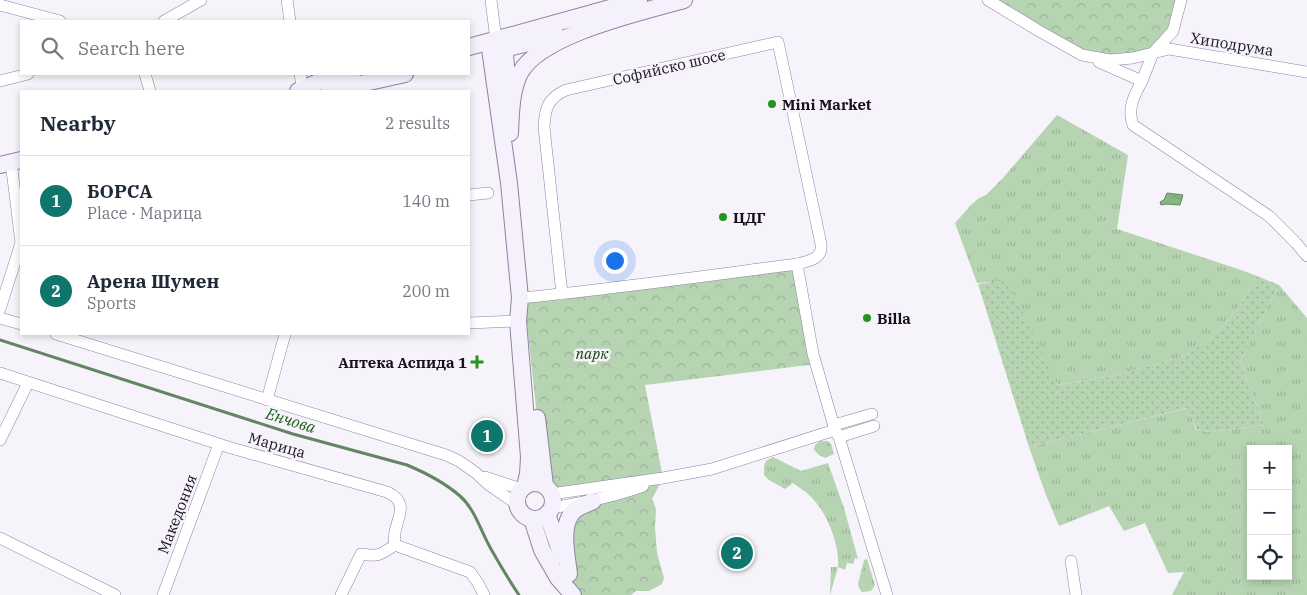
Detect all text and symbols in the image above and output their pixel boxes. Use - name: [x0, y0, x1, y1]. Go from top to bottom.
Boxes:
- search box: [20, 20, 470, 75]
- street label: Хиподрума: [1189, 28, 1275, 60]
- icon: search: [38, 34, 66, 62]
- text: Search here: [78, 36, 185, 60]
- street label: Софийско шосе: [611, 45, 727, 89]
- place label: Mini Market: [782, 95, 872, 114]
- marker: Mini Market: [766, 98, 778, 110]
- text: Nearby: [40, 109, 116, 137]
- text: 2 results: [385, 113, 450, 133]
- text: БОРСА: [87, 179, 152, 203]
- text: 1: [51, 191, 61, 211]
- text: 140 m: [402, 191, 450, 211]
- text: Place · Марица: [87, 203, 202, 223]
- place label: ЦДГ: [733, 208, 766, 227]
- marker: ЦДГ: [717, 211, 729, 223]
- your location: [602, 248, 628, 274]
- text: Арена Шумен: [87, 269, 219, 293]
- text: 2: [51, 281, 61, 301]
- text: 200 m: [402, 281, 450, 301]
- text: Sports: [87, 293, 136, 313]
- place label: Billa: [877, 309, 911, 328]
- marker: Billa: [861, 312, 873, 324]
- park label: парк: [576, 344, 609, 363]
- place label: Аптека Аспида 1: [338, 353, 467, 372]
- marker: Аптека Аспида 1: [471, 356, 483, 368]
- water label: Енчова: [263, 403, 319, 437]
- pin: 1: [471, 417, 503, 455]
- street label: Марица: [246, 428, 308, 462]
- map controls: [1247, 445, 1292, 580]
- button: +: [1247, 445, 1292, 490]
- street label: Македония: [153, 472, 201, 556]
- button: −: [1247, 490, 1292, 535]
- pin: 2: [721, 534, 753, 572]
- button: locate: [1247, 535, 1292, 580]

